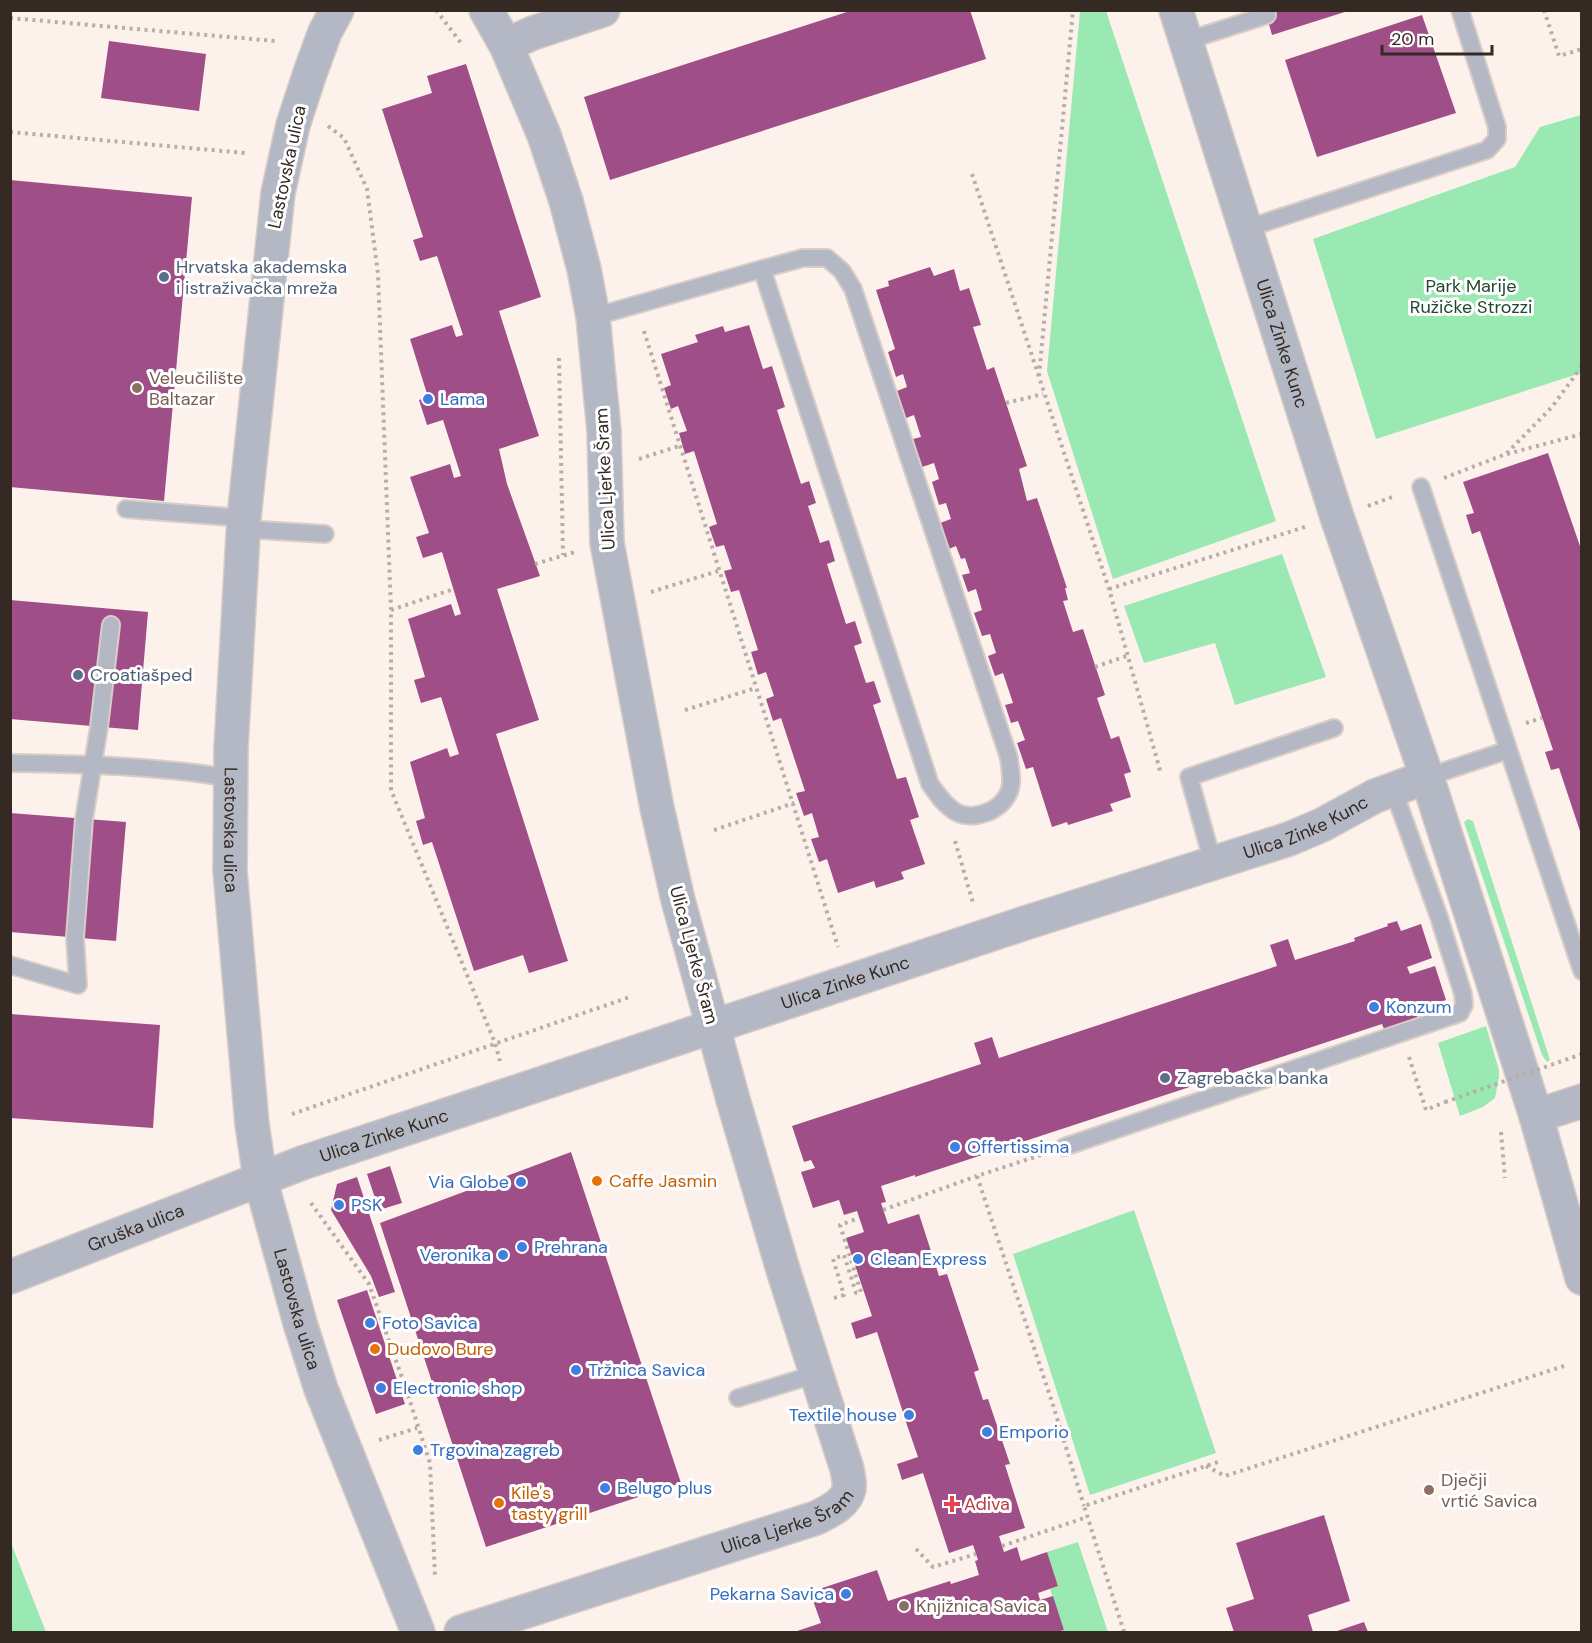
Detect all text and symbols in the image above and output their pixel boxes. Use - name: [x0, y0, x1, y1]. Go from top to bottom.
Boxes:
- scale bar: [1382, 18, 1492, 56]
- text: 20 m: [1391, 27, 1434, 51]
- street label: Lastovska ulica: [262, 103, 312, 231]
- place label: Hrvatska akademska i istraživačka mreža: [176, 255, 347, 300]
- marker: Hrvatska akademska i istraživačka mreža: [157, 270, 171, 284]
- park label: Park Marije Ružičke Strozzi: [1410, 274, 1532, 319]
- street label: Ulica Zinke Kunc: [1250, 276, 1314, 411]
- place label: Veleučilište Baltazar: [149, 366, 243, 411]
- marker: Veleučilište Baltazar: [130, 381, 144, 395]
- place label: Lama: [440, 387, 485, 411]
- marker: Lama: [421, 392, 435, 406]
- street label: Ulica Ljerke Šram: [589, 407, 621, 551]
- place label: Croatiašped: [90, 663, 192, 687]
- marker: Croatiašped: [71, 668, 85, 682]
- street label: Lastovska ulica: [218, 767, 244, 893]
- street label: Ulica Zinke Kunc: [1240, 790, 1372, 865]
- street label: Ulica Ljerke Šram: [664, 883, 724, 1027]
- street label: Ulica Zinke Kunc: [778, 950, 913, 1015]
- place label: Konzum: [1386, 995, 1452, 1019]
- marker: Konzum: [1367, 1000, 1381, 1014]
- place label: Zagrebačka banka: [1177, 1066, 1328, 1090]
- marker: Zagrebačka banka: [1158, 1071, 1172, 1085]
- street label: Ulica Zinke Kunc: [317, 1103, 452, 1168]
- place label: Offertissima: [967, 1135, 1069, 1159]
- marker: Offertissima: [948, 1140, 962, 1154]
- place label: Caffe Jasmin: [609, 1169, 717, 1193]
- place label: Via Globe: [428, 1170, 509, 1194]
- marker: Caffe Jasmin: [590, 1174, 604, 1188]
- marker: Via Globe: [514, 1175, 528, 1189]
- place label: PSK: [351, 1193, 383, 1217]
- street label: Gruška ulica: [84, 1198, 188, 1258]
- marker: PSK: [332, 1198, 346, 1212]
- place label: Prehrana: [534, 1235, 608, 1259]
- marker: Prehrana: [515, 1240, 529, 1254]
- place label: Veronika: [419, 1243, 491, 1267]
- street label: Lastovska ulica: [268, 1246, 326, 1373]
- place label: Clean Express: [870, 1247, 987, 1271]
- marker: Veronika: [496, 1248, 510, 1262]
- marker: Clean Express: [851, 1252, 865, 1266]
- place label: Foto Savica: [382, 1311, 478, 1335]
- marker: Foto Savica: [363, 1316, 377, 1330]
- place label: Dudovo Bure: [387, 1337, 493, 1361]
- marker: Dudovo Bure: [368, 1342, 382, 1356]
- place label: Tržnica Savica: [588, 1358, 705, 1382]
- marker: Tržnica Savica: [569, 1363, 583, 1377]
- place label: Electronic shop: [393, 1376, 523, 1400]
- marker: Electronic shop: [374, 1381, 388, 1395]
- place label: Textile house: [789, 1403, 897, 1427]
- marker: Textile house: [902, 1408, 916, 1422]
- place label: Emporio: [999, 1420, 1069, 1444]
- marker: Emporio: [980, 1425, 994, 1439]
- place label: Trgovina zagreb: [430, 1438, 560, 1462]
- marker: Trgovina zagreb: [411, 1443, 425, 1457]
- place label: Dječji vrtić Savica: [1441, 1468, 1537, 1513]
- place label: Belugo plus: [617, 1476, 712, 1500]
- place label: Kile's tasty grill: [511, 1481, 587, 1526]
- marker: Belugo plus: [598, 1481, 612, 1495]
- marker: Dječji vrtić Savica: [1422, 1483, 1436, 1497]
- street label: Ulica Ljerke Šram: [718, 1485, 859, 1560]
- place label: Adiva: [964, 1492, 1010, 1516]
- marker: Kile's tasty grill: [492, 1496, 506, 1510]
- marker: Adiva: [945, 1497, 959, 1511]
- place label: Pekarna Savica: [710, 1582, 834, 1606]
- marker: Pekarna Savica: [839, 1587, 853, 1601]
- place label: Knjižnica Savica: [916, 1594, 1047, 1618]
- marker: Knjižnica Savica: [897, 1599, 911, 1613]

